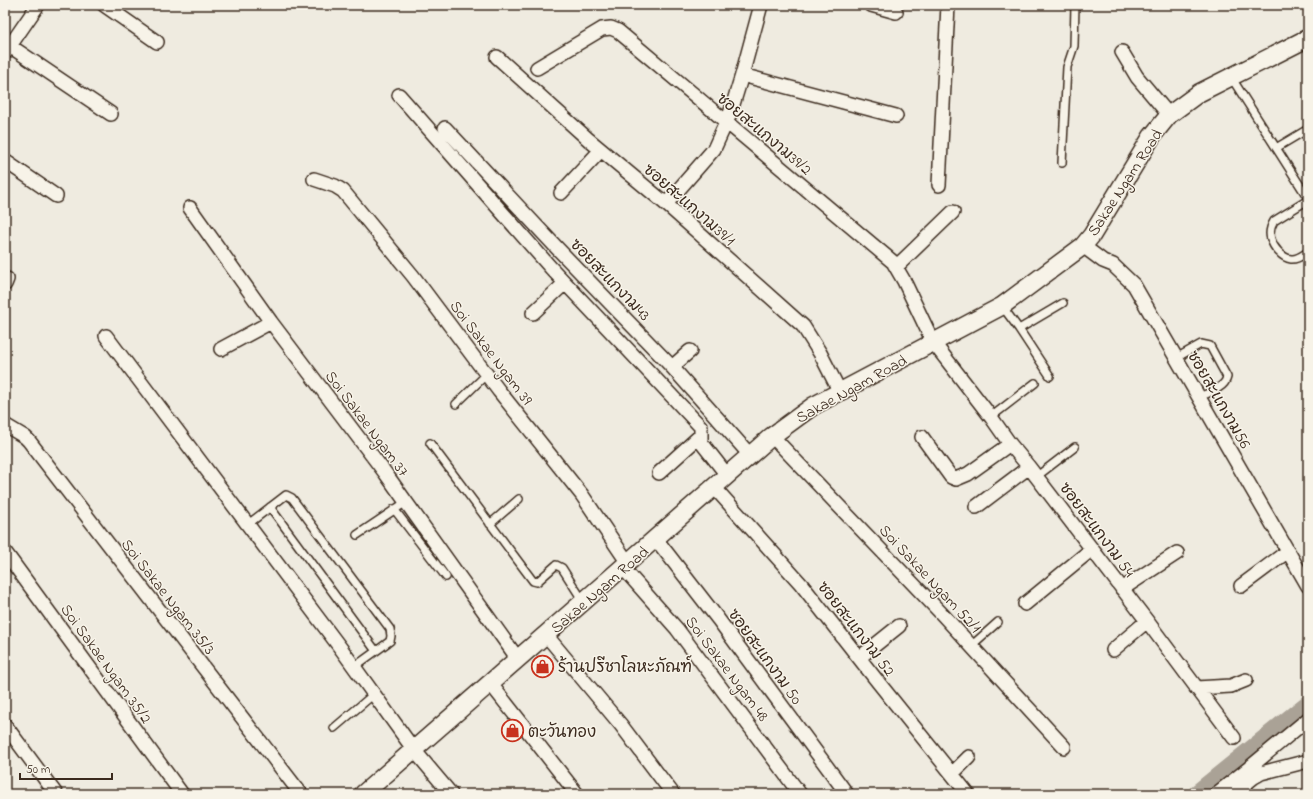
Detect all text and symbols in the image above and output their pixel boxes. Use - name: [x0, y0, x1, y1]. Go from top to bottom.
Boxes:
- street label: ซอยสะแกงาม39/2: [711, 87, 817, 182]
- street label: Sakae Ngam Road: [1082, 125, 1169, 241]
- street label: ซอยสะแกงาม39/1: [637, 159, 740, 252]
- street label: ซอยสะแกงาม43: [564, 234, 655, 327]
- street label: Soi Sakae Ngam 39: [443, 296, 538, 411]
- street label: ซอยสะแกงาม56: [1180, 346, 1256, 454]
- street label: Sakae Ngam Road: [792, 349, 912, 430]
- street label: Soi Sakae Ngam 37: [318, 366, 415, 483]
- street label: ซอยสะแกงาม 54: [1053, 478, 1140, 583]
- street label: Soi Sakae Ngam 52/1: [873, 519, 987, 639]
- street label: Soi Sakae Ngam 35/3: [114, 534, 220, 660]
- street label: Sakae Ngam Road: [546, 541, 655, 640]
- street label: ซอยสะแกงาม 52: [811, 577, 900, 682]
- street label: Soi Sakae Ngam 35/2: [54, 599, 157, 729]
- street label: ซอยสะแกงาม 50: [721, 604, 808, 710]
- street label: Soi Sakae Ngam 48: [679, 611, 774, 727]
- shop icon: ร้านปรีชาโลหะภัณฑ์: [529, 653, 555, 679]
- place label: ร้านปรีชาโลหะภัณฑ์: [558, 655, 692, 680]
- shop icon: ตะวันทอง: [499, 718, 525, 744]
- place label: ตะวันทอง: [528, 721, 596, 745]
- scale bar: [20, 755, 112, 781]
- text: 50 m: [26, 761, 50, 779]

